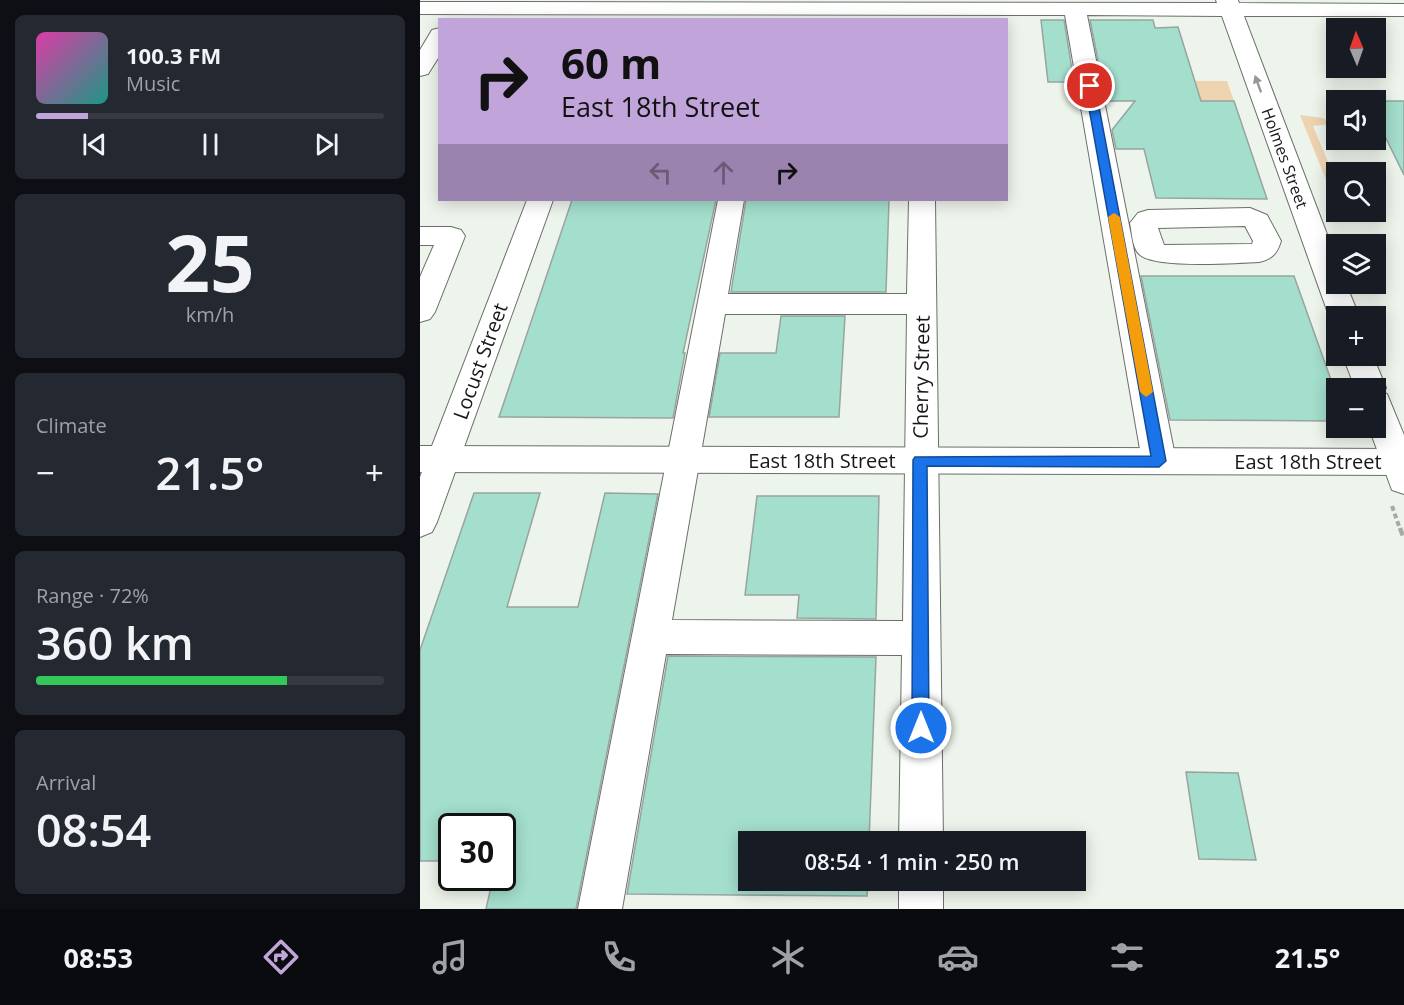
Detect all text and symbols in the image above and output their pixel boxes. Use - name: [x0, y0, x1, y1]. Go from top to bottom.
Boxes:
- north arrow: [1326, 18, 1386, 78]
- map controls: [1326, 18, 1386, 438]
- text: 60 m: [561, 34, 661, 91]
- text: 100.3 FM: [126, 40, 221, 70]
- icon: right: [462, 42, 540, 120]
- pin: [1064, 60, 1115, 111]
- icon: arrive: [1073, 69, 1106, 102]
- text: Music: [126, 70, 180, 97]
- one-way arrow: [1252, 75, 1262, 93]
- text: East 18th Street: [561, 88, 760, 125]
- button: sound: [1326, 90, 1386, 150]
- street label: Holmes Street: [1257, 105, 1314, 212]
- icon: previous: [78, 128, 111, 161]
- icon: pause: [194, 128, 227, 161]
- icon: next: [310, 128, 343, 161]
- icon: left: [644, 156, 677, 189]
- icon: ahead: [707, 156, 740, 189]
- icon: right: [770, 156, 803, 189]
- button: search: [1326, 162, 1386, 222]
- text: 25: [165, 209, 255, 315]
- button: layers: [1326, 234, 1386, 294]
- street label: Locust Street: [446, 299, 514, 423]
- text: km/h: [186, 301, 234, 328]
- button: +: [1326, 306, 1386, 366]
- street label: Cherry Street: [906, 315, 936, 439]
- button: −: [1326, 378, 1386, 438]
- text: Climate: [36, 412, 107, 439]
- text: 21.5°: [156, 442, 264, 503]
- street label: East 18th Street: [748, 447, 896, 474]
- street label: East 18th Street: [1234, 448, 1382, 475]
- text: −: [36, 450, 55, 495]
- text: +: [365, 450, 384, 495]
- text: Range · 72%: [36, 582, 149, 609]
- text: 360 km: [36, 612, 194, 673]
- position arrow: [889, 696, 953, 760]
- text: Arrival: [36, 769, 96, 796]
- text: 08:54: [36, 799, 151, 860]
- speed limit sign: 30: [438, 813, 516, 891]
- text: 08:54 · 1 min · 250 m: [804, 846, 1020, 876]
- icon: directions: [260, 936, 302, 978]
- icon: music: [429, 936, 471, 978]
- icon: phone: [598, 936, 640, 978]
- icon: climate: [767, 936, 809, 978]
- icon: car: [937, 936, 979, 978]
- icon: filters: [1106, 936, 1148, 978]
- text: 08:53: [64, 939, 133, 976]
- text: 21.5°: [1275, 939, 1340, 976]

